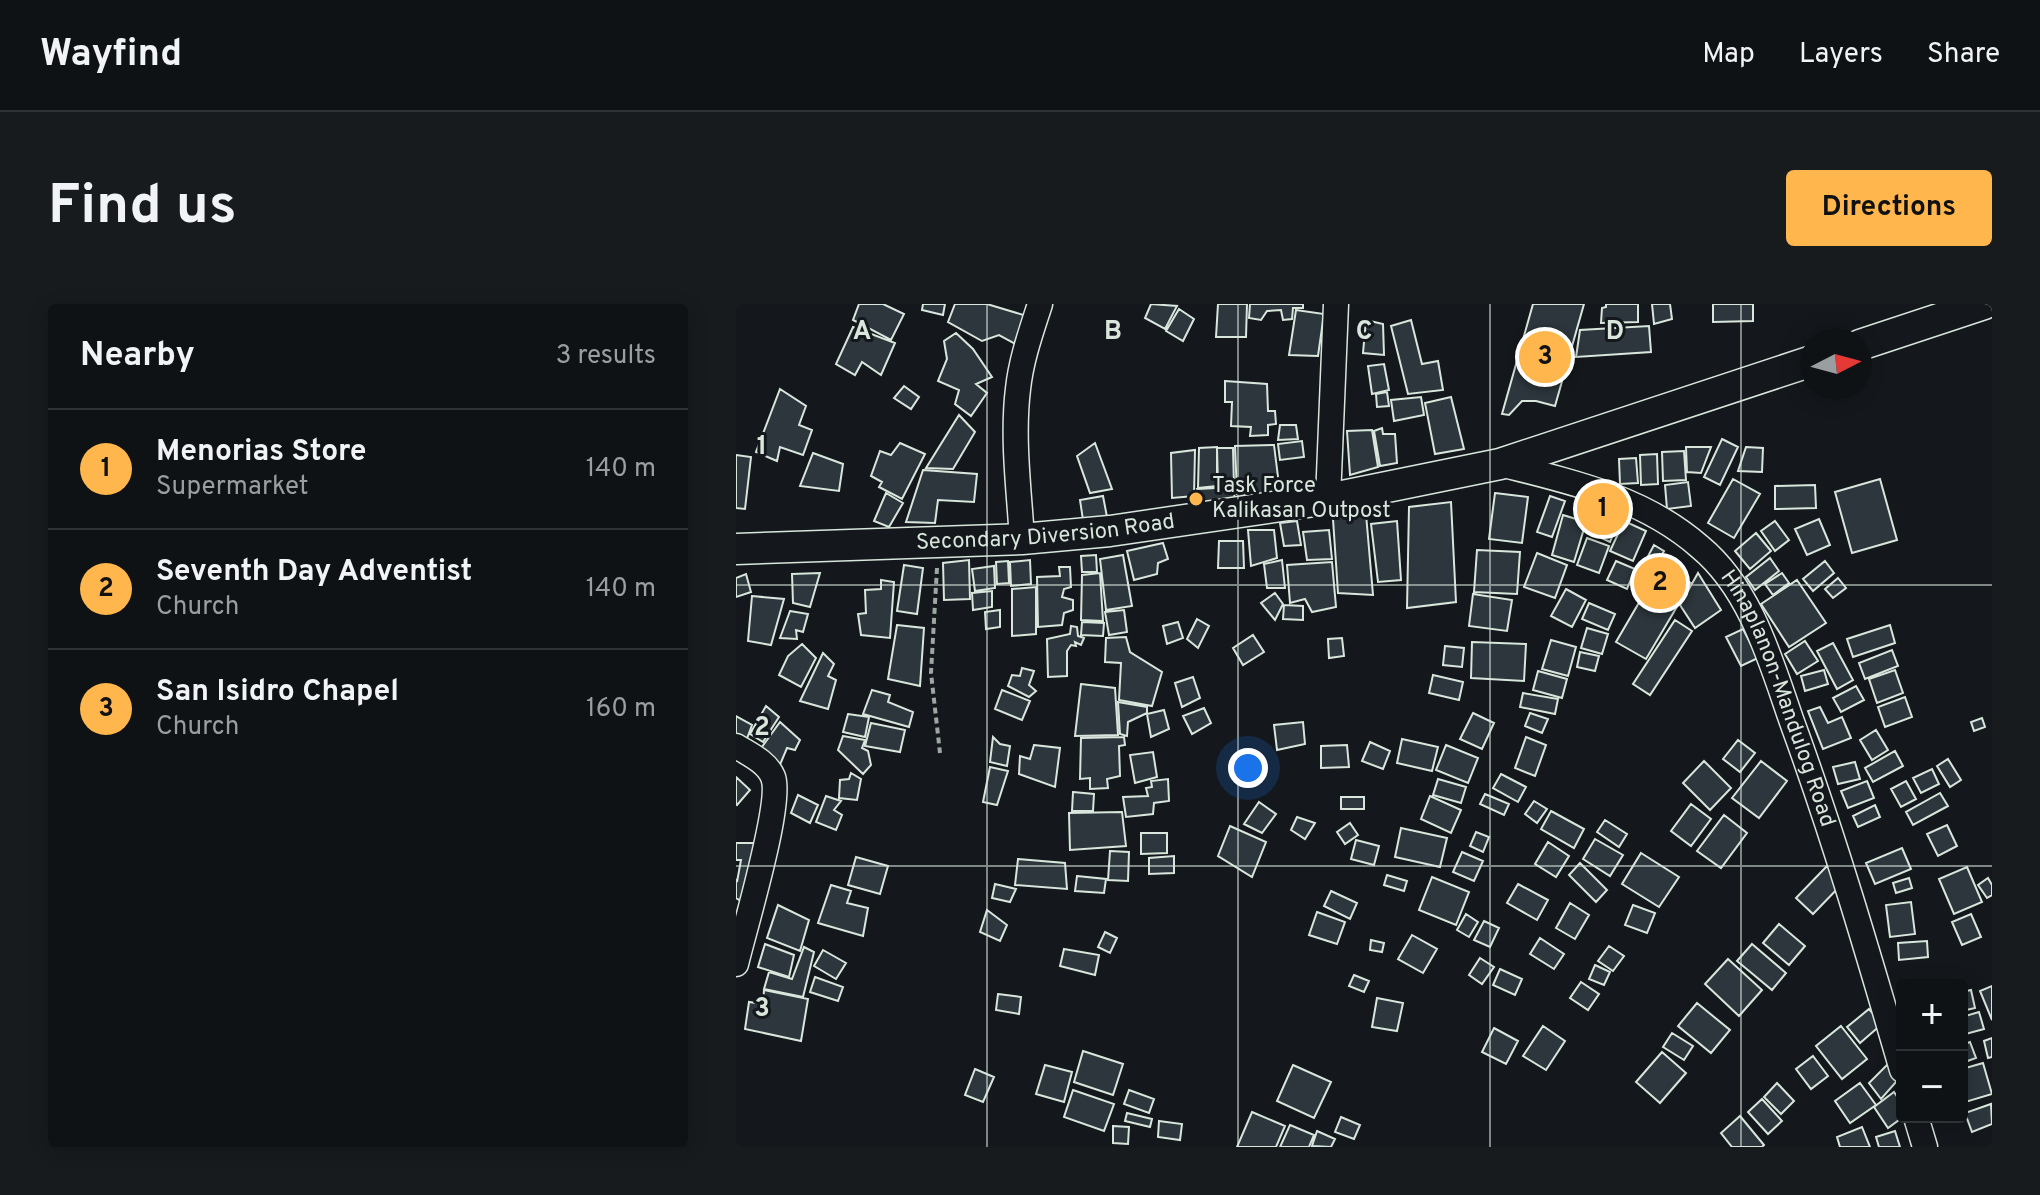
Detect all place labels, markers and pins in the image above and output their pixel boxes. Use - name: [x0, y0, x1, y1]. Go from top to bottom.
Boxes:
- pin: 3: [1519, 327, 1571, 387]
- place label: Task Force Kalikasan Outpost: [1212, 473, 1390, 525]
- pin: 1: [1577, 479, 1629, 539]
- marker: Task Force Kalikasan Outpost: [1187, 490, 1205, 508]
- pin: 2: [1634, 553, 1686, 613]

